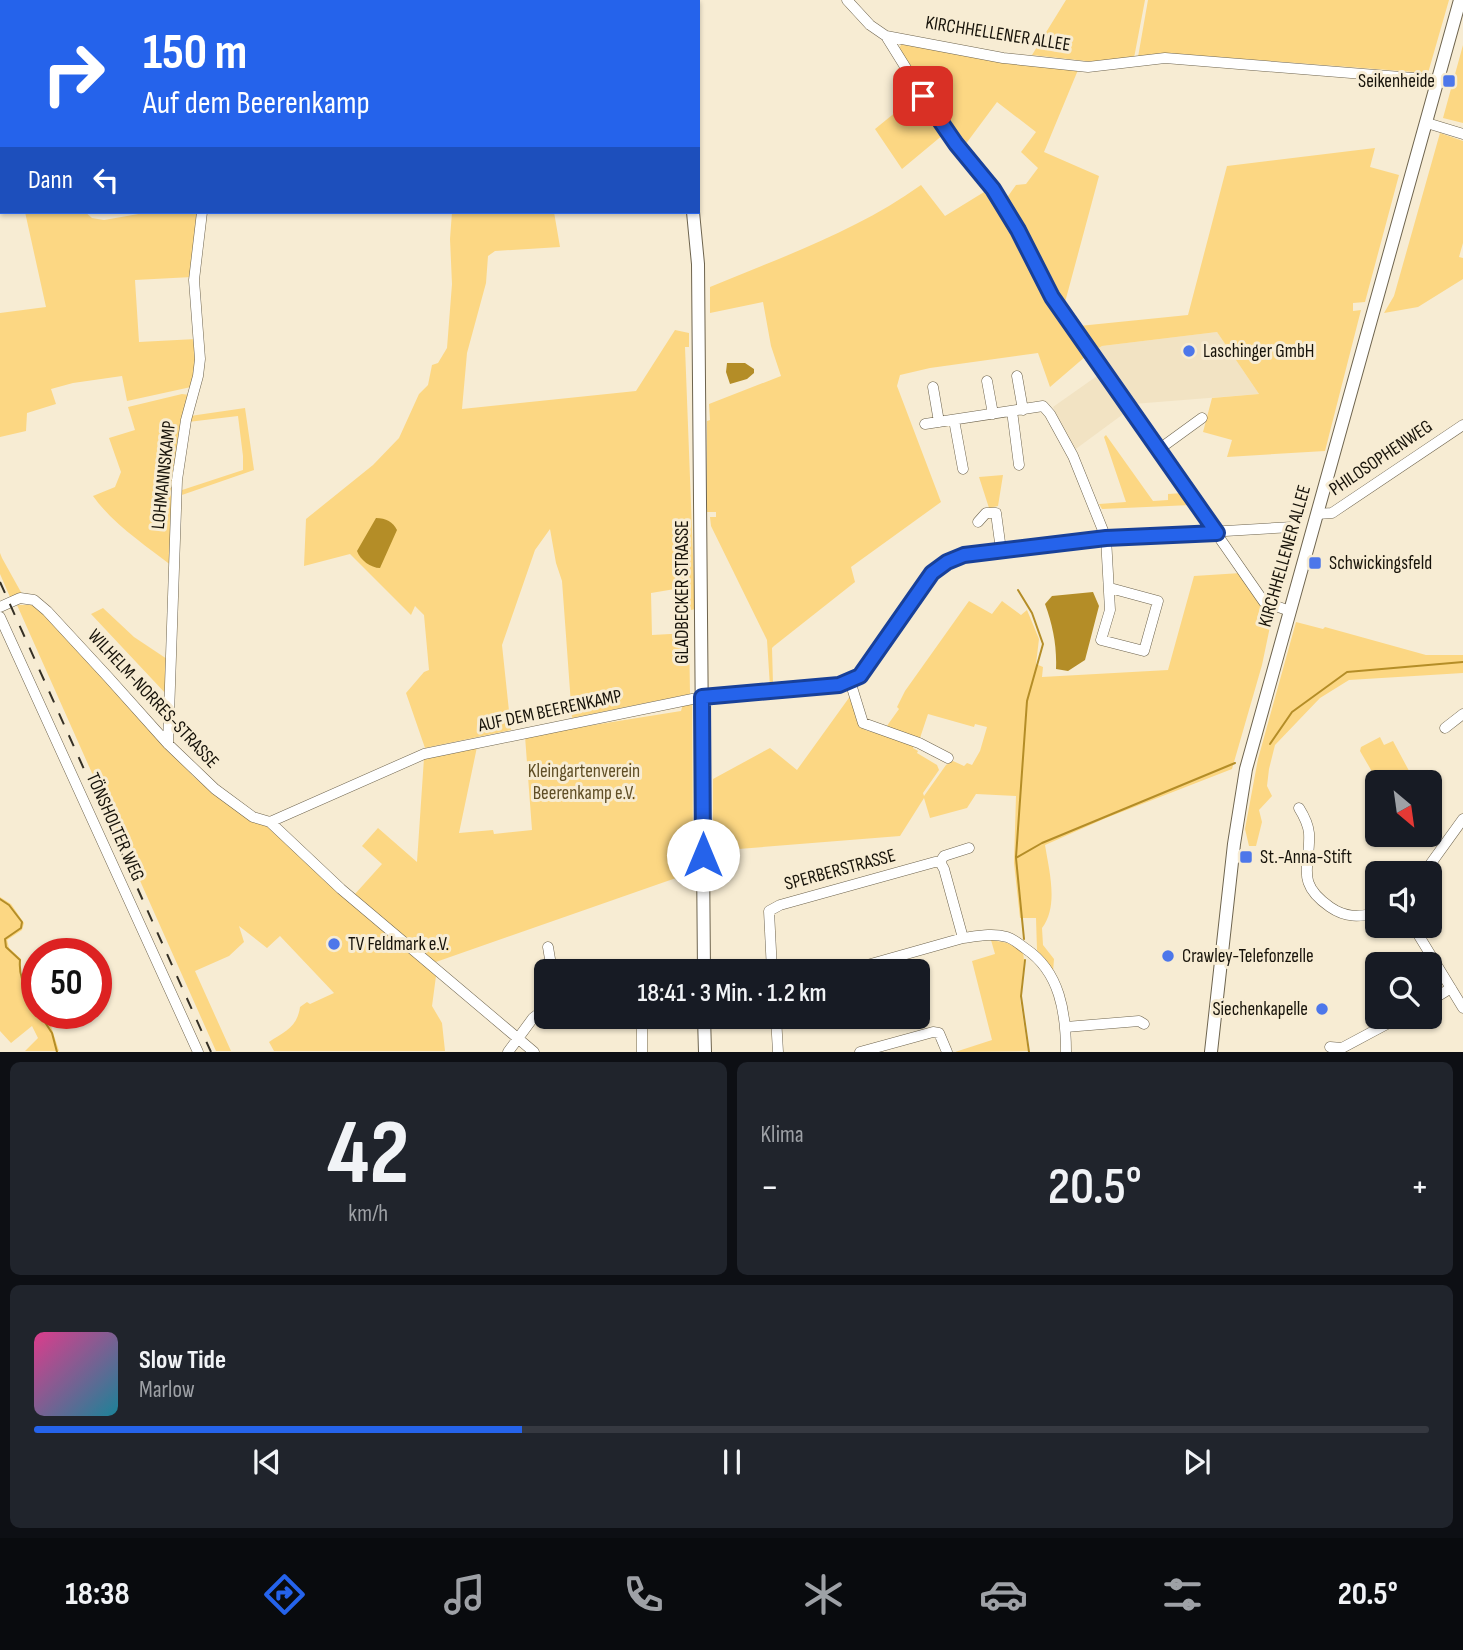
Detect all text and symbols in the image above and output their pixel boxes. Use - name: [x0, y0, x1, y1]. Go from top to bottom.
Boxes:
- street label: KIRCHHELLENER ALLEE: [924, 11, 1072, 57]
- text: 150 m: [143, 24, 247, 83]
- icon: right: [28, 28, 119, 119]
- pin: [893, 66, 953, 126]
- place label: Seikenheide: [1358, 70, 1435, 93]
- marker: Seikenheide: [1441, 73, 1457, 89]
- icon: arrive: [904, 77, 942, 115]
- text: Auf dem Beerenkamp: [143, 84, 370, 123]
- icon: left: [87, 161, 125, 199]
- text: Dann: [28, 165, 73, 196]
- place label: Laschinger GmbH: [1203, 340, 1314, 363]
- marker: Laschinger GmbH: [1181, 343, 1197, 359]
- street label: PHILOSOPHENWEG: [1325, 415, 1437, 501]
- street label: LOHMANNSKAMP: [147, 420, 181, 530]
- street label: KIRCHHELLENER ALLEE: [1254, 482, 1316, 630]
- street label: GLADBECKER STRASSE: [671, 520, 694, 664]
- place label: Schwickingsfeld: [1329, 552, 1432, 575]
- marker: Schwickingsfeld: [1307, 555, 1323, 571]
- street label: WILHELM-NORRES-STRASSE: [83, 625, 223, 773]
- street label: AUF DEM BEERENKAMP: [475, 685, 624, 738]
- park label: Kleingartenverein Beerenkamp e.V.: [528, 760, 640, 805]
- street label: TÖNSHOLTER WEG: [81, 769, 149, 885]
- north arrow: [1365, 770, 1442, 847]
- map controls: [1365, 770, 1442, 1029]
- position arrow: [666, 818, 740, 892]
- street label: SPERBERSTRASSE: [782, 844, 898, 896]
- place label: St.-Anna-Stift: [1260, 846, 1352, 869]
- marker: St.-Anna-Stift: [1238, 849, 1254, 865]
- button: sound: [1365, 861, 1442, 938]
- place label: TV Feldmark e.V.: [348, 933, 449, 956]
- marker: TV Feldmark e.V.: [326, 936, 342, 952]
- speed limit sign: 50: [21, 938, 112, 1029]
- place label: Crawley-Telefonzelle: [1182, 945, 1314, 968]
- marker: Crawley-Telefonzelle: [1160, 948, 1176, 964]
- button: search: [1365, 952, 1442, 1029]
- text: 18:41 · 3 Min. · 1.2 km: [637, 978, 827, 1009]
- place label: Siechenkapelle: [1212, 998, 1308, 1021]
- marker: Siechenkapelle: [1314, 1001, 1330, 1017]
- text: 42: [327, 1100, 409, 1209]
- text: Klima: [761, 1121, 804, 1149]
- text: 20.5°: [1048, 1156, 1142, 1219]
- text: −: [761, 1165, 779, 1210]
- text: +: [1410, 1165, 1429, 1210]
- text: km/h: [348, 1200, 388, 1228]
- text: Slow Tide: [139, 1345, 226, 1376]
- text: Marlow: [139, 1376, 195, 1404]
- icon: previous: [248, 1443, 286, 1481]
- icon: pause: [713, 1443, 751, 1481]
- icon: next: [1178, 1443, 1216, 1481]
- icon: directions: [260, 1570, 309, 1619]
- icon: music: [440, 1570, 489, 1619]
- icon: phone: [619, 1570, 668, 1619]
- icon: climate: [799, 1570, 848, 1619]
- icon: car: [979, 1570, 1028, 1619]
- icon: filters: [1158, 1570, 1207, 1619]
- text: 18:38: [65, 1575, 130, 1614]
- text: 20.5°: [1338, 1575, 1398, 1614]

